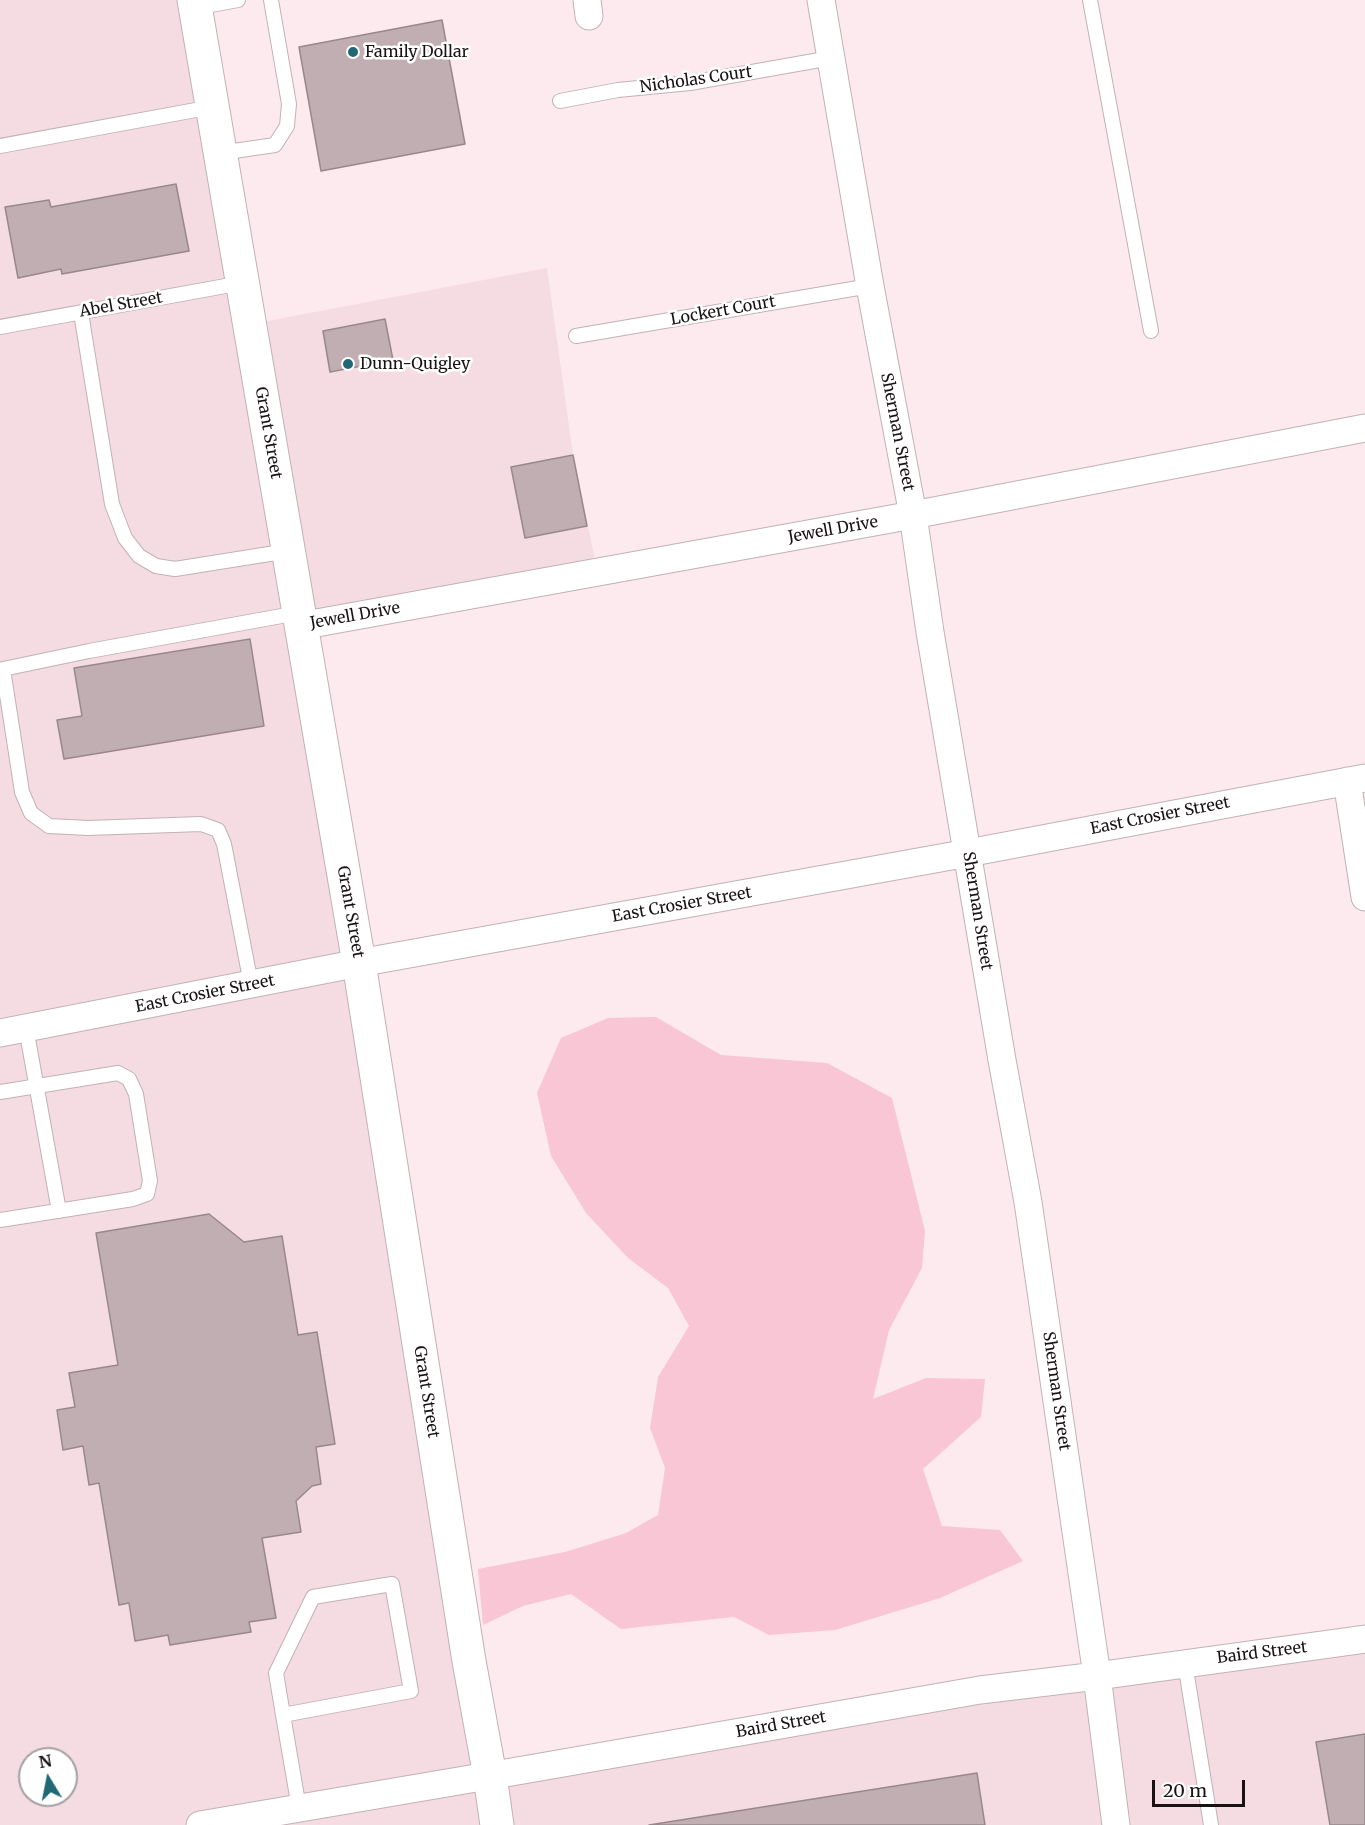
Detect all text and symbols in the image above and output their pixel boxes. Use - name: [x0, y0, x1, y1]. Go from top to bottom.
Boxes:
- place label: Family Dollar: [365, 42, 469, 62]
- marker: Family Dollar: [346, 45, 360, 59]
- street label: Nicholas Court: [639, 63, 753, 97]
- street label: Abel Street: [78, 288, 164, 322]
- street label: Lockert Court: [669, 292, 777, 330]
- place label: Dunn-Quigley: [360, 354, 470, 374]
- marker: Dunn-Quigley: [341, 357, 355, 371]
- street label: Sherman Street: [876, 371, 918, 493]
- street label: Grant Street: [250, 386, 286, 480]
- street label: Jewell Drive: [787, 513, 879, 547]
- street label: Jewell Drive: [309, 599, 401, 633]
- street label: East Crosier Street: [1089, 793, 1231, 839]
- street label: Sherman Street: [958, 850, 996, 972]
- street label: Grant Street: [332, 865, 368, 959]
- street label: East Crosier Street: [611, 883, 753, 927]
- street label: East Crosier Street: [134, 971, 276, 1017]
- street label: Sherman Street: [1038, 1330, 1074, 1452]
- street label: Grant Street: [409, 1345, 443, 1439]
- street label: Baird Street: [1216, 1638, 1308, 1668]
- street label: Baird Street: [735, 1708, 827, 1742]
- north arrow: [18, 1747, 78, 1807]
- text: N: [37, 1750, 53, 1772]
- scale bar: [1155, 1768, 1248, 1806]
- text: 20 m: [1163, 1779, 1207, 1802]

